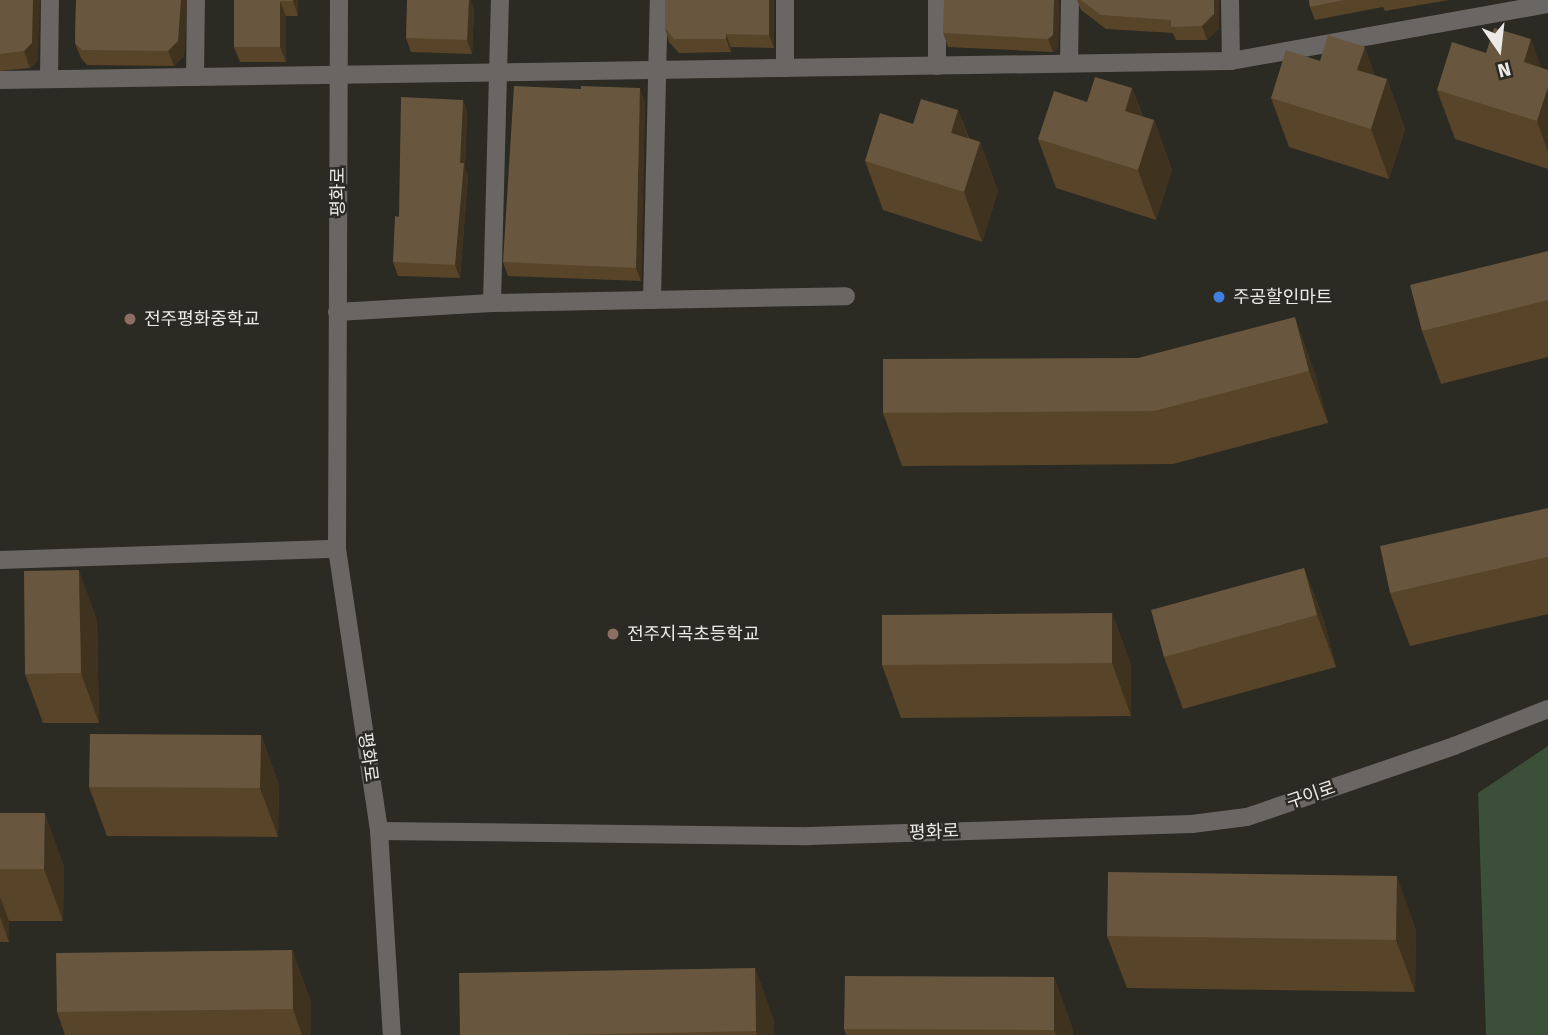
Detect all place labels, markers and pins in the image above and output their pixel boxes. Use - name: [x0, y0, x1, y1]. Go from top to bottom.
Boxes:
- place label: 주공할인마트: [1233, 286, 1332, 308]
- marker: 주공할인마트: [1211, 289, 1227, 305]
- place label: 전주평화중학교: [144, 308, 260, 330]
- marker: 전주평화중학교: [122, 311, 138, 327]
- place label: 전주지곡초등학교: [627, 623, 759, 645]
- marker: 전주지곡초등학교: [605, 626, 621, 642]

